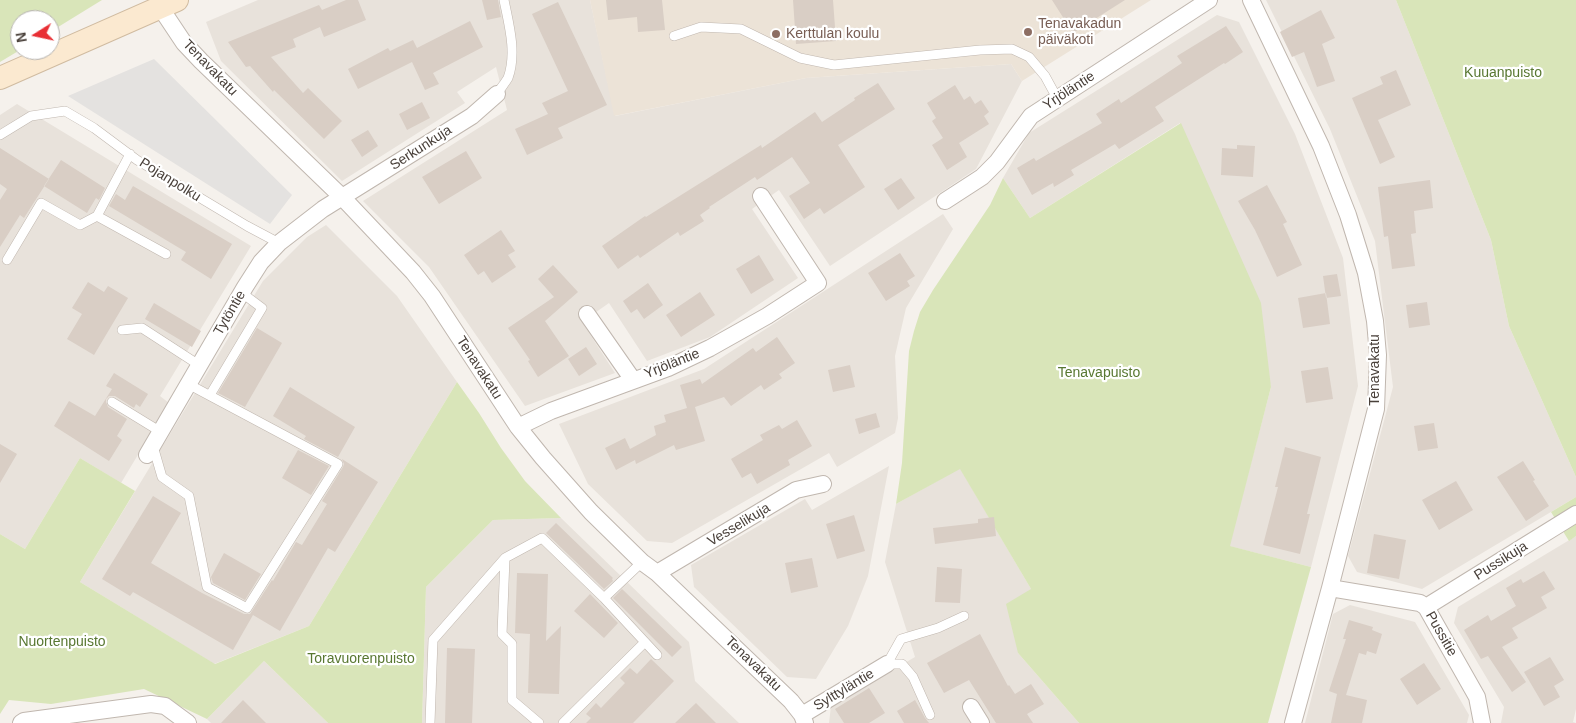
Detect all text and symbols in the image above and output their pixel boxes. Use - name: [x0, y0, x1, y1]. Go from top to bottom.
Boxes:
- north arrow: [10, 10, 60, 60]
- place label: Tenavakadun päiväkoti: [1038, 16, 1121, 48]
- place label: Kerttulan koulu: [786, 26, 879, 42]
- marker: Tenavakadun päiväkoti: [1022, 26, 1034, 38]
- marker: Kerttulan koulu: [770, 28, 782, 40]
- text: N: [12, 31, 30, 44]
- street label: Tenavakatu: [179, 36, 241, 100]
- park label: Kuuanpuisto: [1464, 65, 1542, 81]
- street label: Yrjöläntie: [1040, 68, 1098, 114]
- street label: Serkunkuja: [387, 122, 455, 174]
- street label: Pojanpolku: [136, 155, 204, 205]
- street label: Tytöntie: [210, 288, 250, 338]
- street label: Tenavakatu: [452, 333, 506, 403]
- street label: Tenavakatu: [1367, 334, 1383, 406]
- street label: Yrjöläntie: [642, 345, 702, 383]
- park label: Tenavapuisto: [1058, 365, 1140, 381]
- street label: Vesselikuja: [705, 500, 773, 550]
- street label: Pussikuja: [1471, 538, 1531, 584]
- street label: Pussitie: [1421, 609, 1461, 659]
- street label: Tenavakatu: [721, 633, 785, 695]
- park label: Nuortenpuisto: [18, 634, 106, 650]
- park label: Toravuorenpuisto: [307, 651, 415, 667]
- street label: Sylttyläntie: [811, 665, 877, 715]

